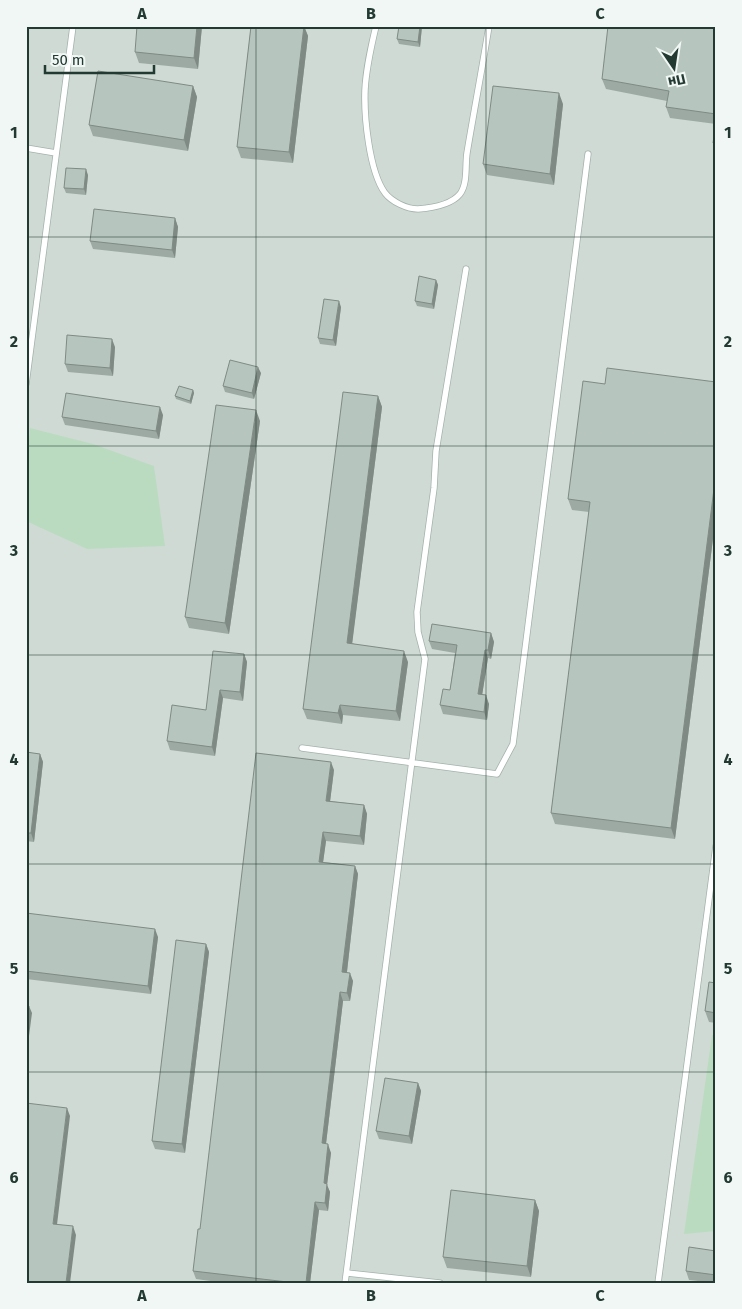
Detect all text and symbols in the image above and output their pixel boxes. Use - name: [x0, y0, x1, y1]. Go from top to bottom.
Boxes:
- text: A: [136, 4, 147, 23]
- text: B: [366, 4, 376, 23]
- text: C: [595, 4, 605, 23]
- scale bar: [45, 42, 154, 74]
- north arrow: [650, 42, 700, 92]
- text: 50 m: [52, 51, 85, 69]
- text: Пн: [666, 70, 687, 90]
- text: 1: [10, 123, 18, 142]
- text: 1: [724, 123, 732, 142]
- text: 2: [10, 332, 18, 351]
- text: 2: [724, 332, 732, 351]
- text: 3: [9, 541, 18, 560]
- text: 3: [723, 541, 732, 560]
- text: 4: [9, 750, 19, 769]
- text: 4: [723, 750, 733, 769]
- text: 5: [10, 959, 19, 978]
- text: 5: [724, 959, 733, 978]
- text: 6: [9, 1168, 19, 1187]
- text: 6: [723, 1168, 733, 1187]
- text: A: [136, 1286, 147, 1305]
- text: B: [366, 1286, 376, 1305]
- text: C: [595, 1286, 605, 1305]

